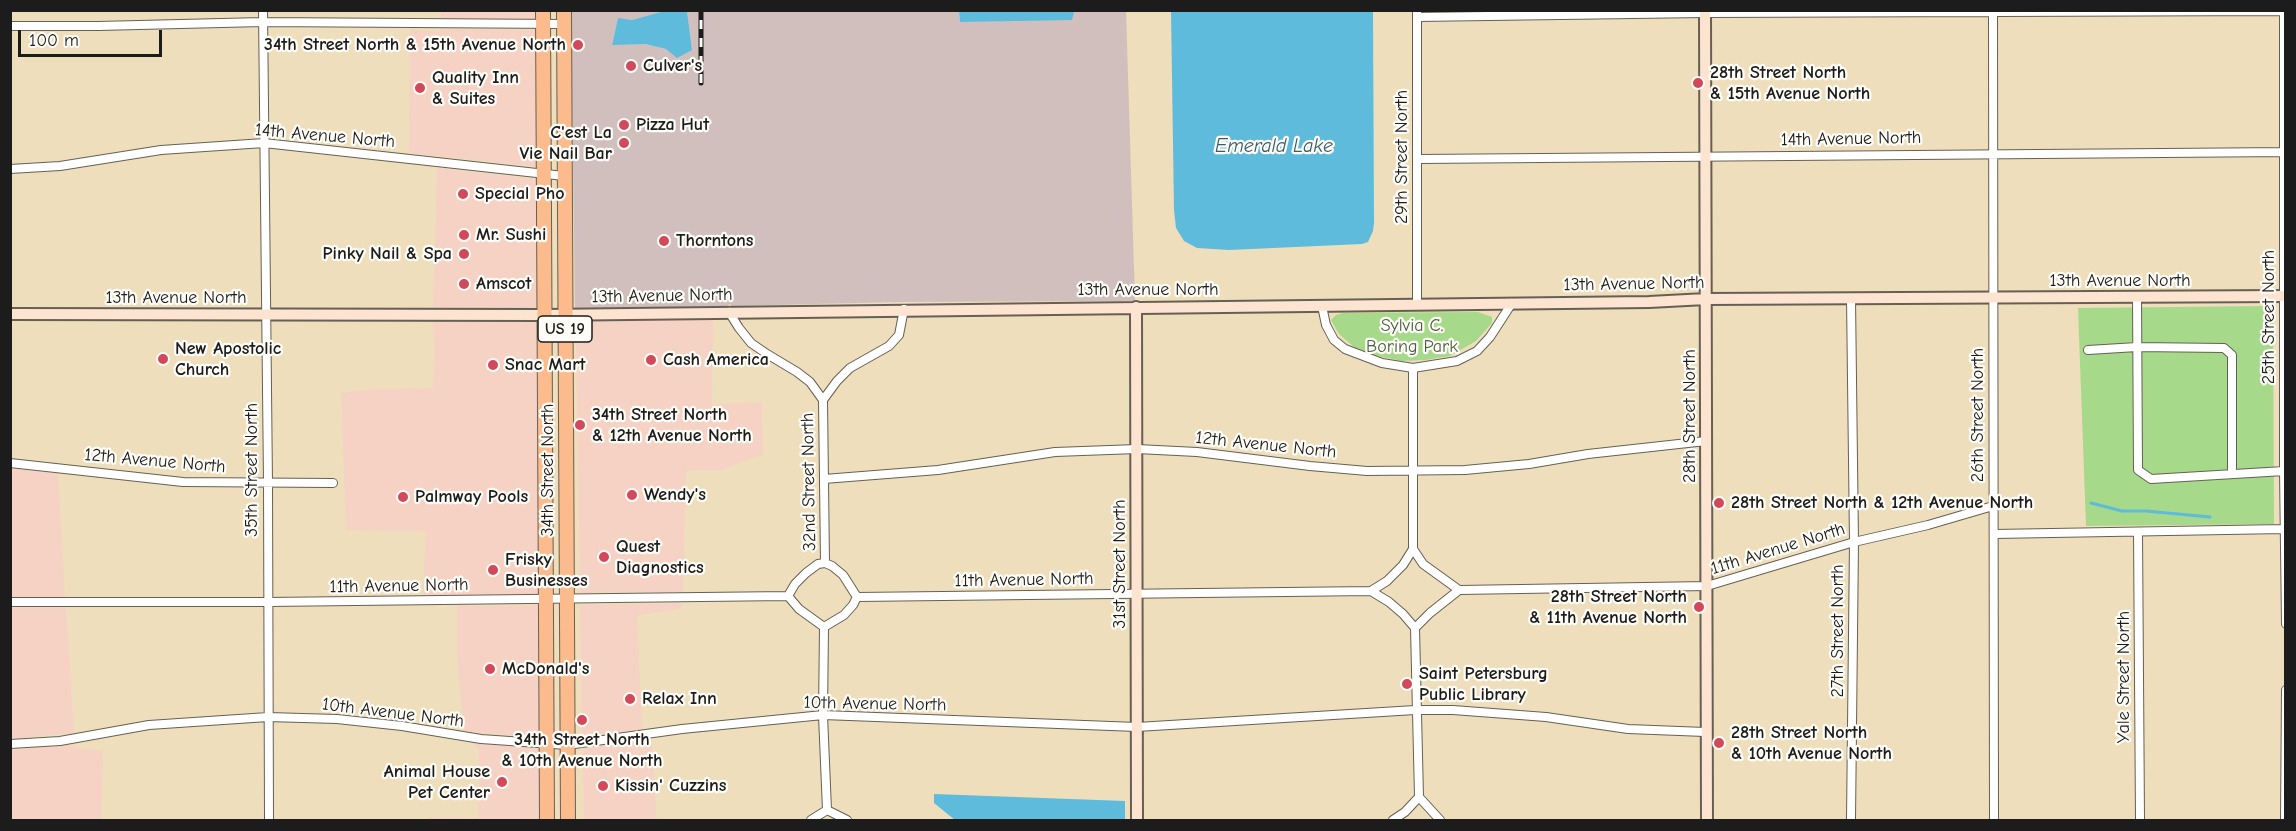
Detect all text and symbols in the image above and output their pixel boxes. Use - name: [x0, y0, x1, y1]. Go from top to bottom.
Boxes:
- scale bar: [21, 18, 165, 56]
- text: 100 m: [29, 30, 79, 51]
- place label: 34th Street North & 15th Avenue North: [264, 34, 566, 56]
- marker: 34th Street North & 15th Avenue North: [571, 38, 585, 52]
- place label: Culver's: [643, 55, 702, 77]
- marker: Culver's: [624, 59, 638, 73]
- place label: 28th Street North & 15th Avenue North: [1710, 62, 1870, 104]
- place label: Quality Inn & Suites: [432, 67, 519, 110]
- marker: 28th Street North & 15th Avenue North: [1691, 76, 1705, 90]
- marker: Quality Inn & Suites: [413, 81, 427, 95]
- street label: 29th Street North: [1391, 90, 1413, 224]
- place label: Pizza Hut: [636, 114, 709, 136]
- marker: Pizza Hut: [617, 118, 631, 132]
- street label: 14th Avenue North: [254, 119, 396, 153]
- place label: C'est La Vie Nail Bar: [519, 122, 612, 164]
- street label: 14th Avenue North: [1780, 127, 1922, 151]
- water label: Emerald Lake: [1215, 134, 1333, 158]
- marker: C'est La Vie Nail Bar: [617, 136, 631, 150]
- place label: Special Pho: [475, 183, 564, 205]
- marker: Special Pho: [456, 187, 470, 201]
- place label: Mr. Sushi: [476, 224, 546, 246]
- marker: Mr. Sushi: [457, 228, 471, 242]
- place label: Thorntons: [676, 230, 753, 252]
- marker: Thorntons: [657, 234, 671, 248]
- place label: Pinky Nail & Spa: [323, 243, 452, 265]
- marker: Pinky Nail & Spa: [457, 247, 471, 261]
- street label: 25th Street North: [2258, 250, 2280, 384]
- street label: 13th Avenue North: [2049, 270, 2191, 292]
- street label: 13th Avenue North: [1563, 272, 1705, 296]
- place label: Amscot: [476, 273, 532, 295]
- marker: Amscot: [457, 277, 471, 291]
- street label: 13th Avenue North: [1077, 279, 1219, 301]
- street label: 13th Avenue North: [591, 284, 733, 308]
- street label: 13th Avenue North: [105, 287, 247, 309]
- park label: Sylvia C. Boring Park: [1366, 315, 1458, 358]
- road number: US 19: [538, 316, 592, 342]
- place label: New Apostolic Church: [175, 338, 281, 380]
- street label: 26th Street North: [1967, 348, 1989, 482]
- place label: Cash America: [663, 349, 769, 371]
- street label: 28th Street North: [1679, 349, 1701, 483]
- marker: New Apostolic Church: [156, 352, 170, 366]
- marker: Cash America: [644, 353, 658, 367]
- place label: Snac Mart: [505, 354, 585, 376]
- marker: Snac Mart: [486, 358, 500, 372]
- street label: 35th Street North: [241, 403, 263, 537]
- street label: 34th Street North: [537, 403, 559, 537]
- place label: 34th Street North & 12th Avenue North: [592, 404, 752, 446]
- street label: 32nd Street North: [797, 413, 821, 551]
- marker: 34th Street North & 12th Avenue North: [573, 418, 587, 432]
- street label: 12th Avenue North: [1195, 427, 1337, 463]
- street label: 12th Avenue North: [84, 444, 226, 478]
- place label: Wendy's: [644, 484, 706, 506]
- place label: Palmway Pools: [415, 486, 528, 508]
- marker: Wendy's: [625, 488, 639, 502]
- marker: Palmway Pools: [396, 490, 410, 504]
- place label: 28th Street North & 12th Avenue North: [1731, 492, 2033, 514]
- marker: 28th Street North & 12th Avenue North: [1712, 496, 1726, 510]
- street label: 31st Street North: [1109, 499, 1131, 629]
- street label: 11th Avenue North: [1708, 518, 1848, 580]
- place label: Quest Diagnostics: [616, 536, 704, 578]
- place label: Frisky Businesses: [505, 549, 588, 592]
- marker: Quest Diagnostics: [597, 550, 611, 564]
- marker: Frisky Businesses: [486, 563, 500, 577]
- street label: 27th Street North: [1827, 564, 1849, 698]
- street label: 11th Avenue North: [954, 568, 1094, 592]
- street label: 11th Avenue North: [329, 574, 469, 598]
- place label: 28th Street North & 11th Avenue North: [1529, 586, 1687, 628]
- marker: 28th Street North & 11th Avenue North: [1692, 600, 1706, 614]
- street label: Yale Street North: [2113, 611, 2135, 743]
- place label: McDonald's: [502, 658, 589, 680]
- marker: McDonald's: [483, 662, 497, 676]
- place label: Saint Petersburg Public Library: [1419, 663, 1548, 706]
- marker: Saint Petersburg Public Library: [1400, 677, 1414, 691]
- place label: Relax Inn: [642, 688, 717, 710]
- marker: Relax Inn: [623, 692, 637, 706]
- street label: 10th Avenue North: [803, 692, 947, 716]
- street label: 10th Avenue North: [321, 694, 465, 732]
- marker: 34th Street North & 10th Avenue North: [575, 713, 589, 727]
- place label: 28th Street North & 10th Avenue North: [1731, 722, 1892, 764]
- place label: 34th Street North & 10th Avenue North: [501, 729, 663, 771]
- marker: 28th Street North & 10th Avenue North: [1712, 736, 1726, 750]
- place label: Animal House Pet Center: [384, 761, 490, 804]
- marker: Animal House Pet Center: [495, 775, 509, 789]
- place label: Kissin' Cuzzins: [615, 775, 726, 797]
- marker: Kissin' Cuzzins: [596, 779, 610, 793]

